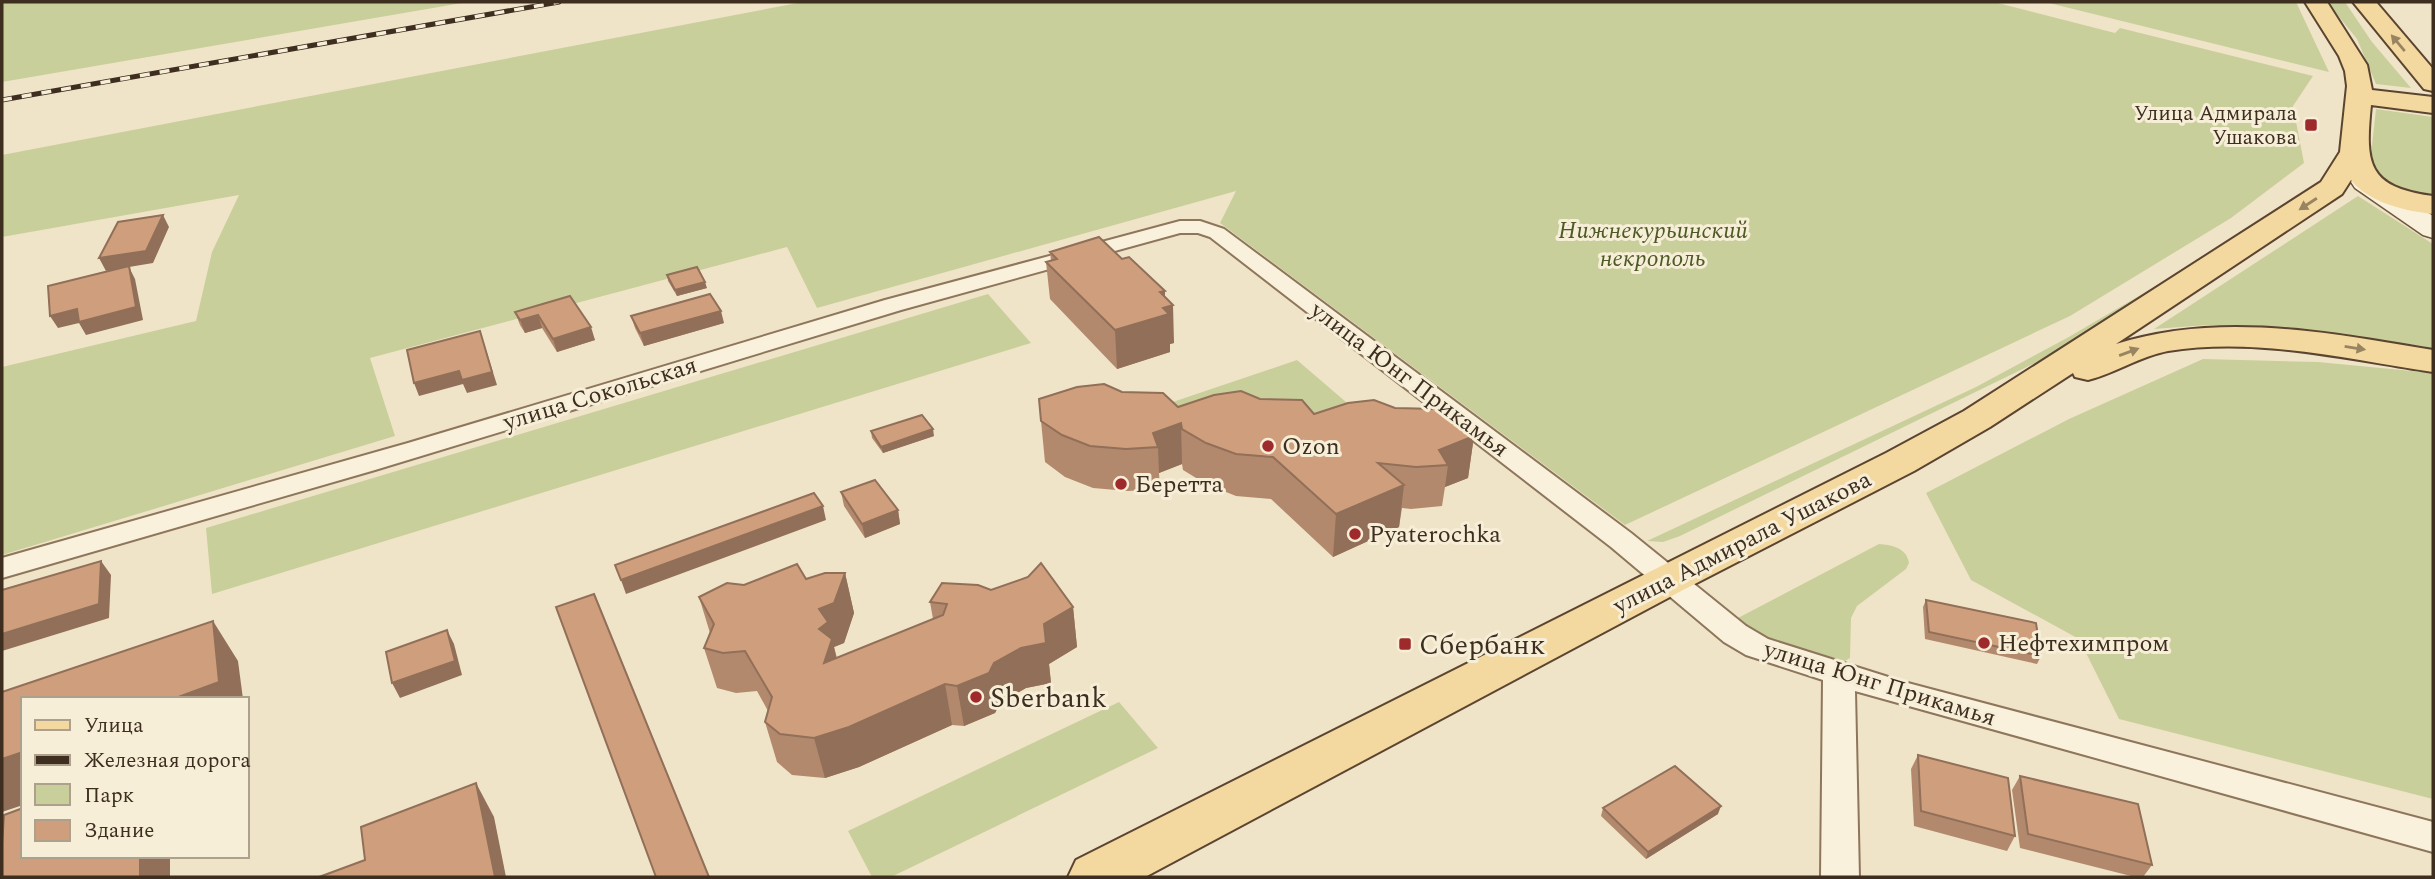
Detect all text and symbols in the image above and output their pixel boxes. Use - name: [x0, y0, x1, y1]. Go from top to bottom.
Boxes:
- one-way arrow: [2390, 34, 2406, 52]
- place label: Улица Адмирала Ушакова: [2134, 98, 2298, 154]
- marker: Улица Адмирала Ушакова: [2303, 117, 2319, 133]
- one-way arrow: [2298, 197, 2317, 210]
- park label: Нижнекурьинский некрополь: [1558, 213, 1748, 277]
- street label: улица Юнг Прикамья: [1302, 292, 1516, 467]
- one-way arrow: [2344, 343, 2366, 354]
- one-way arrow: [2119, 346, 2140, 357]
- street label: улица Сокольская: [498, 347, 702, 441]
- place label: Ozon: [1282, 429, 1340, 465]
- marker: Ozon: [1260, 438, 1276, 454]
- street label: улица Адмирала Ушакова: [1606, 462, 1878, 624]
- place label: Беретта: [1135, 467, 1224, 503]
- marker: Беретта: [1113, 476, 1129, 492]
- place label: Pyaterochka: [1369, 517, 1501, 553]
- marker: Pyaterochka: [1347, 526, 1363, 542]
- place label: Сбербанк: [1419, 624, 1545, 667]
- place label: Нефтехимпром: [1998, 626, 2169, 662]
- street label: улица Юнг Прикамья: [1758, 631, 2000, 736]
- marker: Нефтехимпром: [1976, 635, 1992, 651]
- marker: Сбербанк: [1397, 636, 1413, 652]
- place label: Sberbank: [990, 677, 1107, 720]
- marker: Sberbank: [968, 689, 984, 705]
- legend: [21, 697, 248, 858]
- text: Улица: [84, 710, 144, 742]
- text: Железная дорога: [84, 745, 251, 777]
- text: Парк: [84, 780, 135, 812]
- text: Здание: [84, 815, 154, 847]

